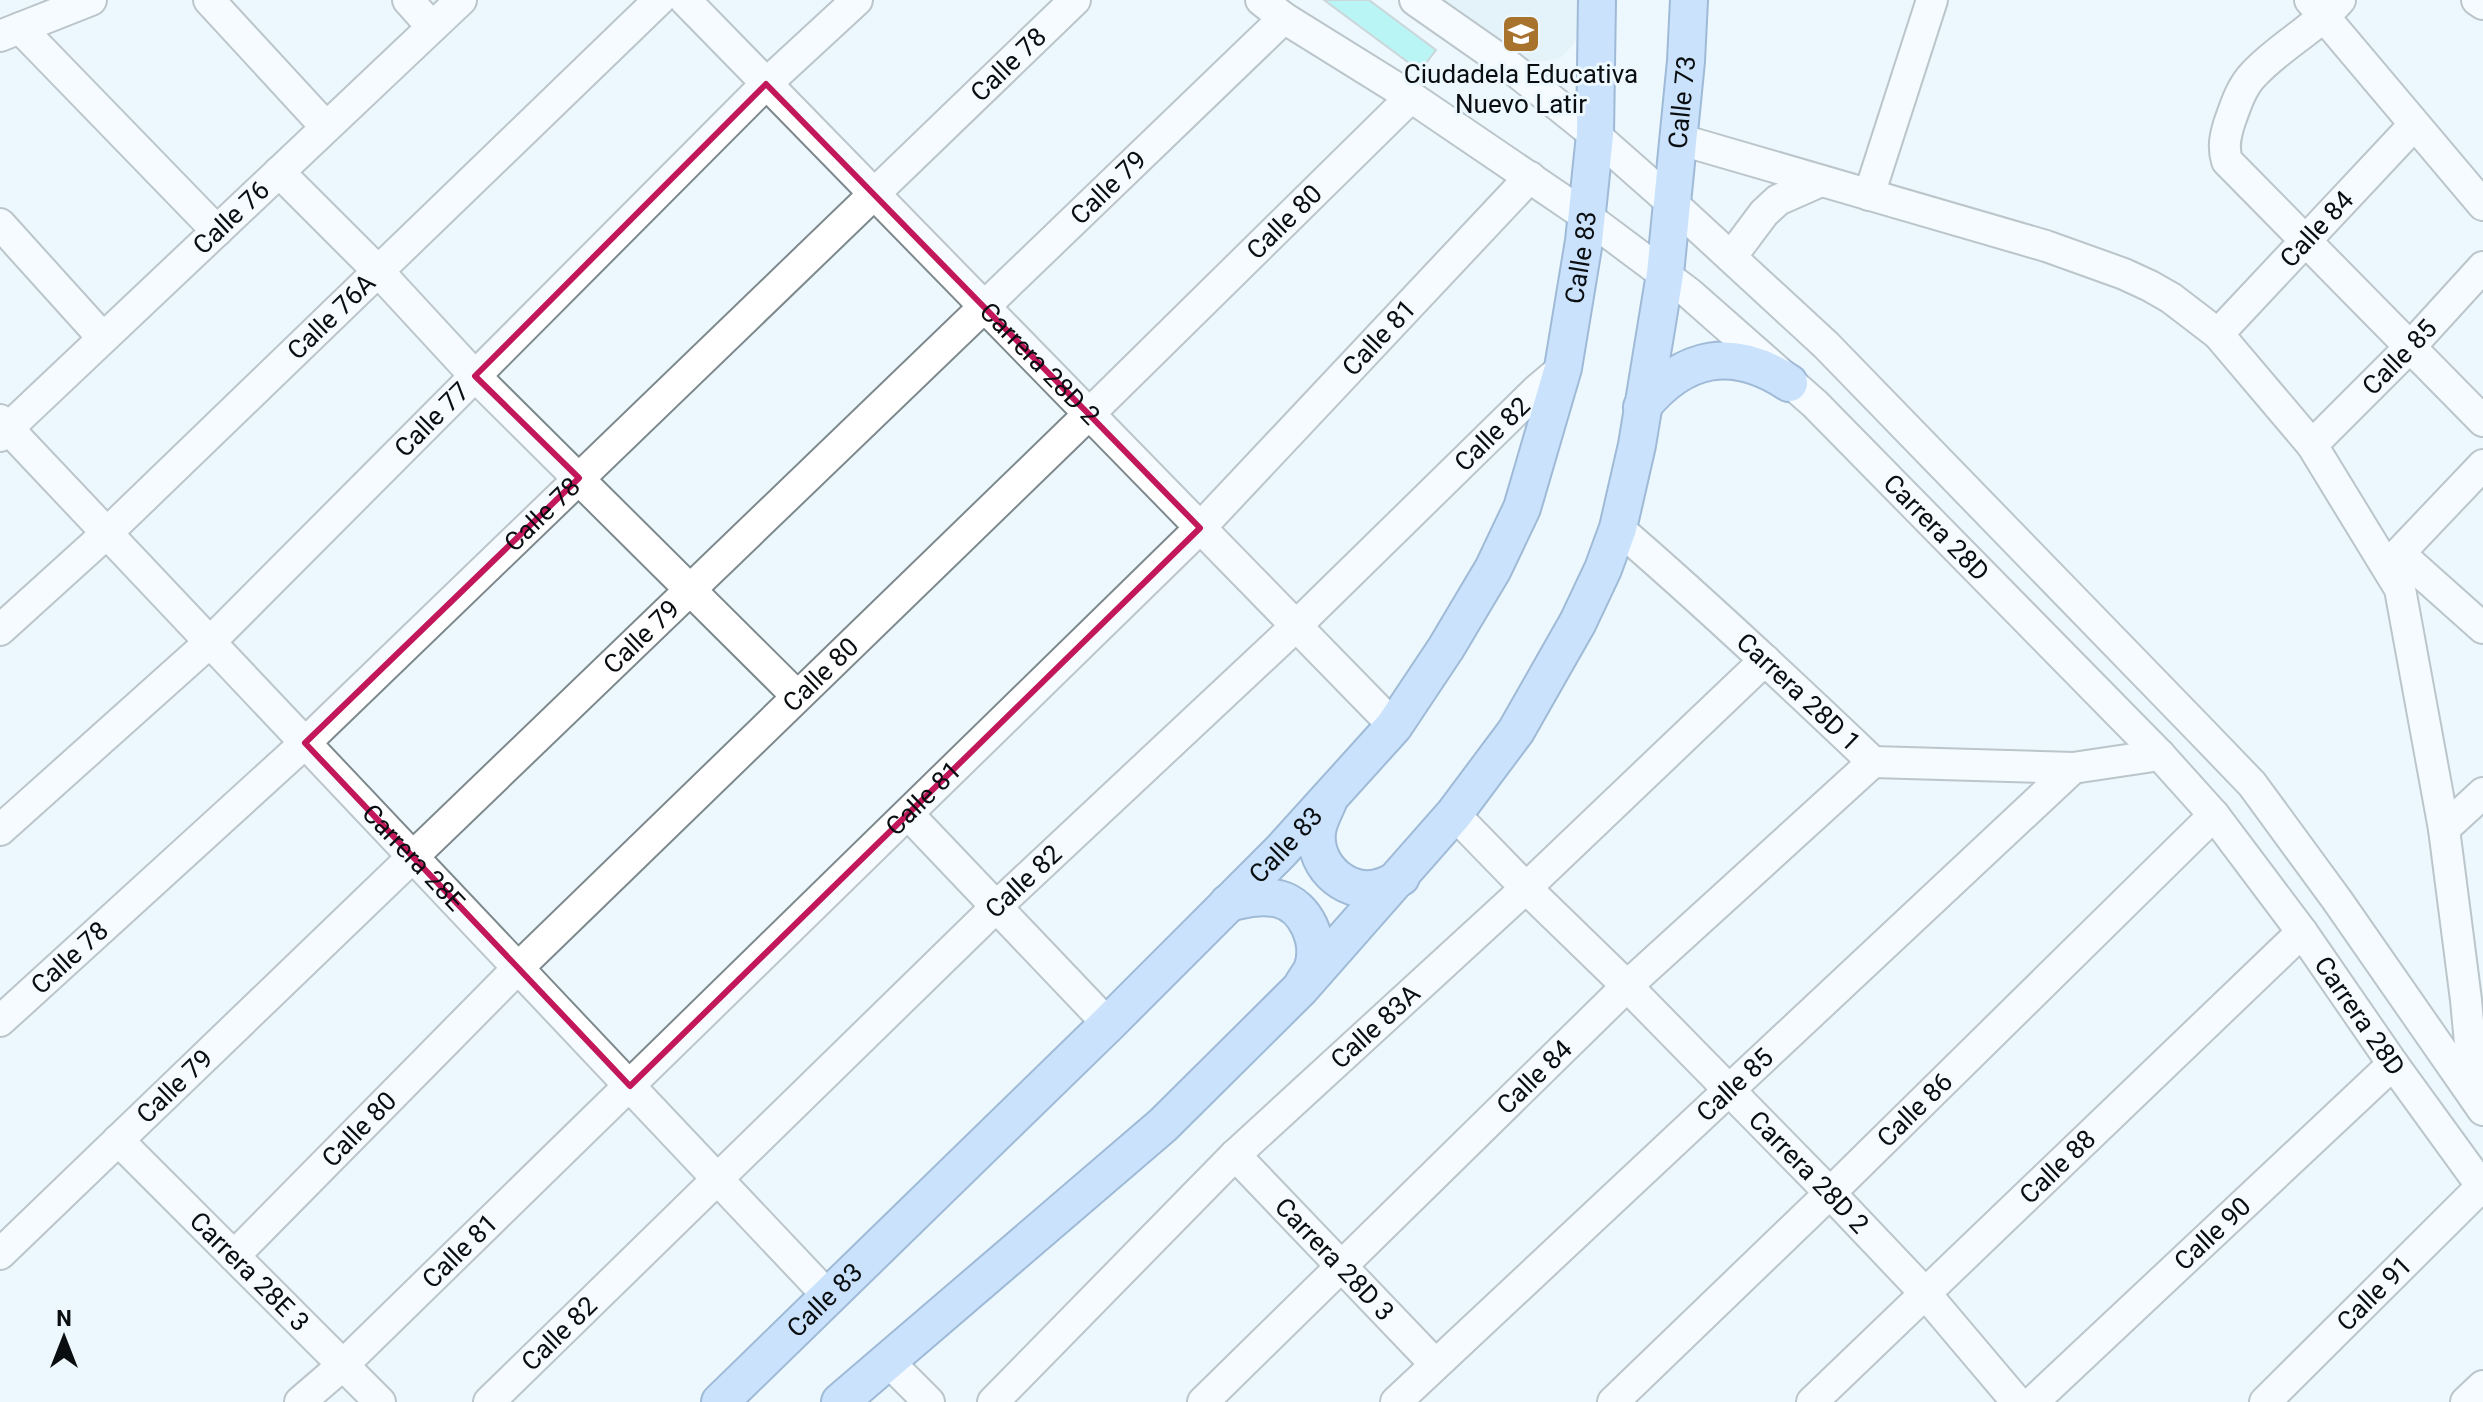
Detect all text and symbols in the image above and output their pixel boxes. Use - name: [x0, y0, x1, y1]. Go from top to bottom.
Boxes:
- school or university icon: Ciudadela Educativa Nuevo Latir: [1500, 13, 1542, 55]
- street label: Calle 78: [964, 21, 1052, 108]
- street label: Calle 73: [1662, 54, 1701, 150]
- place label: Ciudadela Educativa Nuevo Latir: [1404, 59, 1638, 119]
- street label: Calle 79: [1064, 144, 1152, 231]
- street label: Calle 76: [187, 175, 275, 260]
- street label: Calle 80: [1240, 178, 1328, 265]
- street label: Calle 84: [2274, 184, 2360, 273]
- street label: Calle 83: [1559, 210, 1602, 306]
- street label: Calle 76A: [281, 267, 381, 366]
- street label: Calle 81: [1336, 293, 1422, 382]
- street label: Carrera 28D 2: [974, 296, 1106, 431]
- street label: Calle 85: [2356, 313, 2443, 401]
- street label: Calle 77: [388, 376, 475, 463]
- street label: Calle 82: [1448, 391, 1536, 477]
- street label: Carrera 28D: [1877, 468, 1995, 587]
- street label: Calle 78: [498, 471, 586, 558]
- street label: Calle 79: [597, 594, 685, 680]
- street label: Carrera 28D 1: [1731, 627, 1867, 757]
- street label: Calle 80: [777, 631, 864, 718]
- street label: Calle 81: [880, 755, 967, 841]
- street label: Carrera 28E: [356, 798, 471, 917]
- street label: Calle 83: [1243, 801, 1329, 889]
- street label: Calle 82: [979, 839, 1068, 924]
- street label: Calle 78: [25, 915, 114, 1000]
- street label: Carrera 28D: [2308, 951, 2411, 1081]
- street label: Calle 83A: [1324, 978, 1426, 1075]
- street label: Calle 84: [1490, 1033, 1578, 1120]
- street label: Calle 85: [1690, 1042, 1779, 1128]
- street label: Calle 79: [130, 1043, 218, 1129]
- street label: Calle 86: [1871, 1066, 1958, 1153]
- street label: Calle 80: [316, 1086, 402, 1173]
- street label: Carrera 28D 2: [1743, 1105, 1875, 1239]
- street label: Calle 88: [2013, 1124, 2101, 1210]
- street label: Carrera 28D 3: [1269, 1191, 1400, 1327]
- street label: Calle 90: [2168, 1191, 2257, 1276]
- street label: Carrera 28E 3: [184, 1206, 315, 1337]
- street label: Calle 81: [416, 1208, 504, 1294]
- street label: Calle 91: [2331, 1250, 2418, 1337]
- street label: Calle 83: [781, 1257, 868, 1343]
- street label: Calle 82: [515, 1290, 603, 1377]
- north arrow: [24, 1298, 104, 1378]
- text: N: [56, 1306, 72, 1331]

